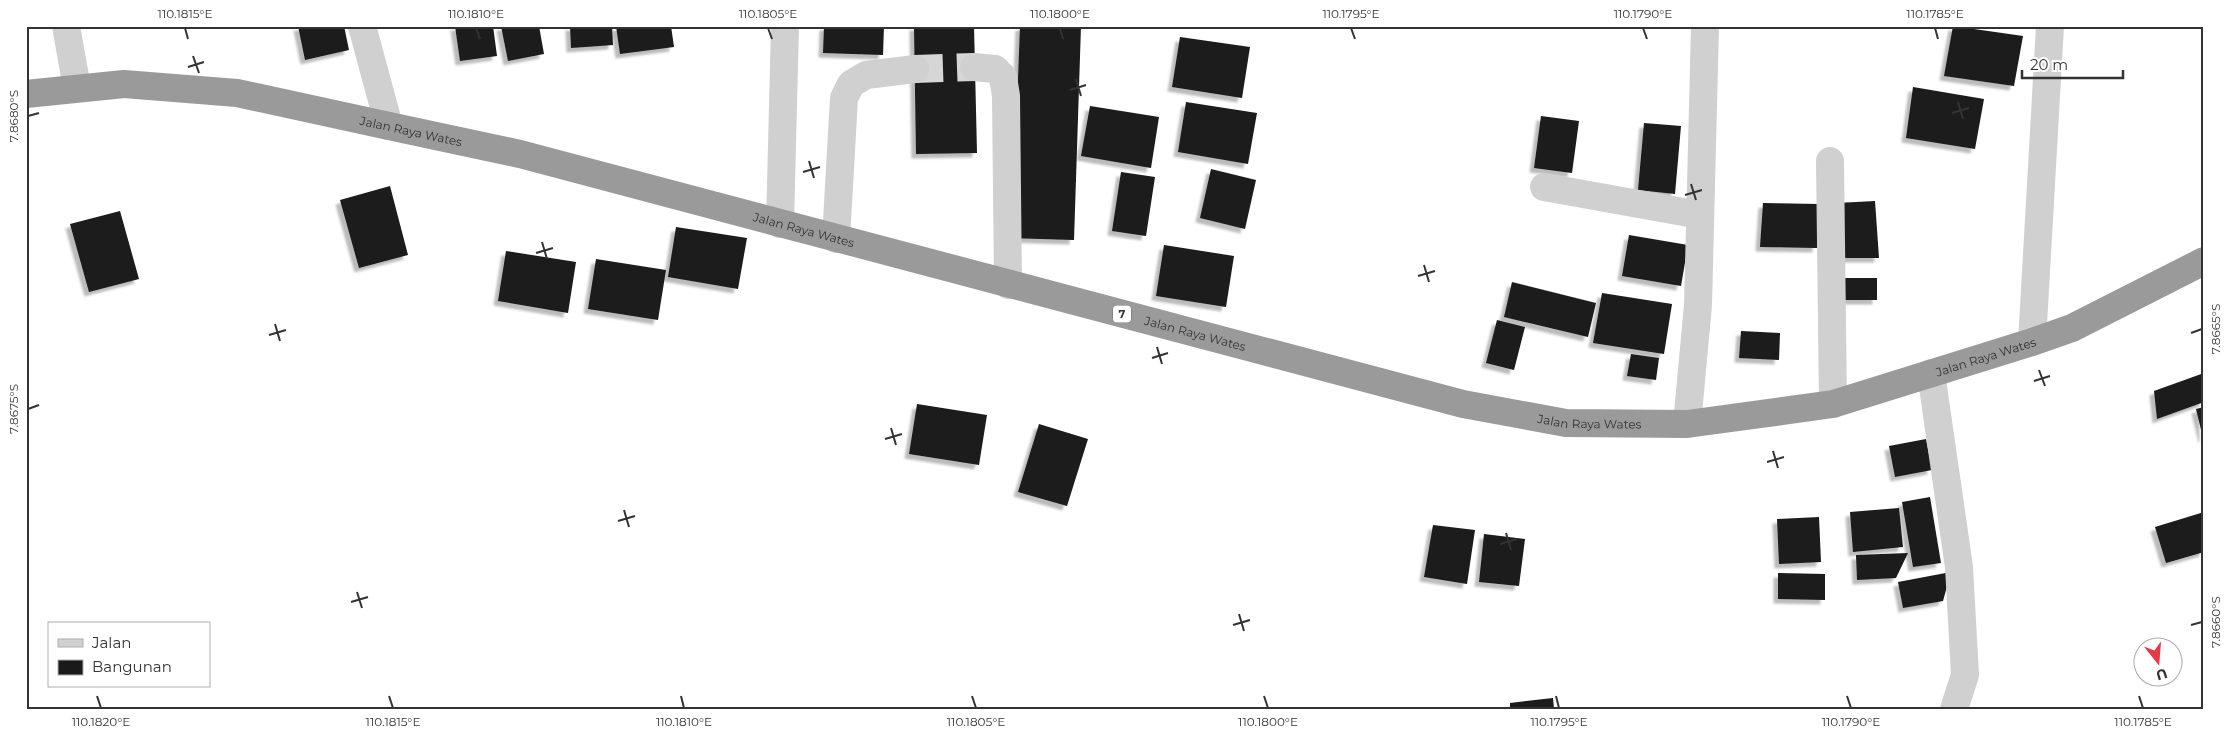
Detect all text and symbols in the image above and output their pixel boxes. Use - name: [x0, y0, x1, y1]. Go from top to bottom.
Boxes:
- text: 110.1815°E: [158, 6, 212, 21]
- text: 110.1810°E: [448, 6, 504, 21]
- text: 110.1805°E: [739, 6, 797, 21]
- text: 110.1800°E: [1030, 6, 1090, 21]
- text: 110.1795°E: [1322, 6, 1380, 21]
- text: 110.1790°E: [1614, 6, 1672, 21]
- text: 110.1785°E: [1906, 6, 1964, 21]
- scale bar: [2022, 48, 2124, 80]
- text: 20 m: [2030, 55, 2068, 74]
- text: 7.8680°S: [6, 90, 21, 142]
- street label: Jalan Raya Wates: [358, 112, 464, 149]
- street label: Jalan Raya Wates: [751, 208, 856, 250]
- text: 7.8665°S: [2208, 304, 2223, 354]
- road number: 7: [1113, 306, 1131, 322]
- street label: Jalan Raya Wates: [1142, 312, 1248, 354]
- street label: Jalan Raya Wates: [1933, 334, 2038, 379]
- text: 7.8675°S: [6, 384, 21, 434]
- street label: Jalan Raya Wates: [1535, 410, 1642, 431]
- text: 7.8660°S: [2208, 596, 2223, 648]
- legend: [48, 622, 210, 688]
- text: Jalan: [91, 633, 131, 652]
- north arrow: [2132, 638, 2182, 688]
- text: Bangunan: [92, 657, 172, 676]
- text: U: [2154, 664, 2170, 685]
- text: 110.1820°E: [72, 714, 130, 729]
- text: 110.1815°E: [366, 714, 420, 729]
- text: 110.1810°E: [656, 714, 712, 729]
- text: 110.1805°E: [947, 714, 1005, 729]
- text: 110.1800°E: [1238, 714, 1298, 729]
- text: 110.1795°E: [1530, 714, 1588, 729]
- text: 110.1790°E: [1822, 714, 1880, 729]
- text: 110.1785°E: [2114, 714, 2172, 729]

